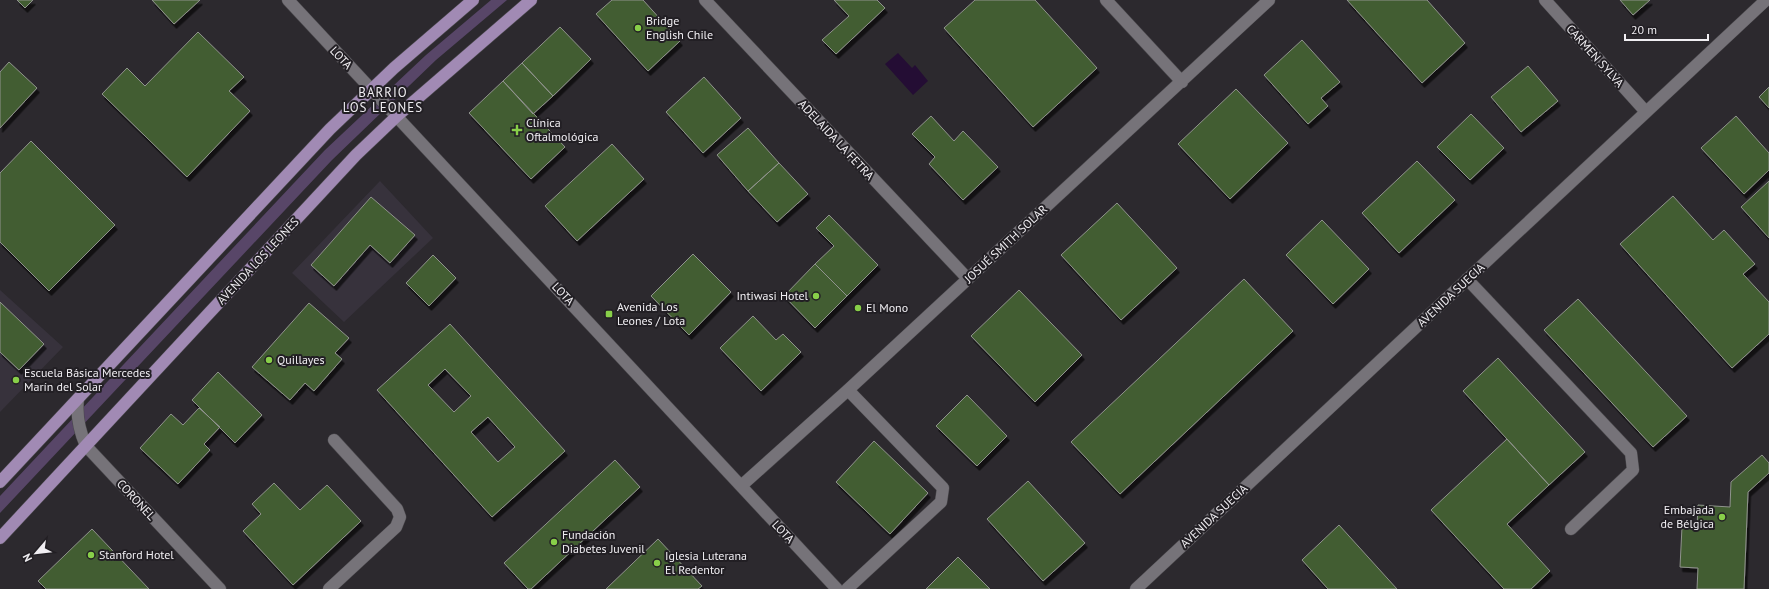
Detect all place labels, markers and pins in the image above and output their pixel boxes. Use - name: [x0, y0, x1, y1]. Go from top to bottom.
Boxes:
- place label: Bridge English Chile: [646, 13, 713, 42]
- marker: Bridge English Chile: [633, 23, 643, 33]
- place label: Clínica Oftalmológica: [526, 115, 599, 144]
- marker: Clínica Oftalmológica: [511, 124, 523, 136]
- place label: Intiwasi Hotel: [736, 288, 808, 303]
- marker: Intiwasi Hotel: [811, 291, 821, 301]
- place label: Avenida Los Leones / Lota: [617, 299, 685, 328]
- place label: El Mono: [866, 300, 908, 315]
- marker: El Mono: [853, 303, 863, 313]
- marker: Avenida Los Leones / Lota: [604, 309, 614, 319]
- place label: Quillayes: [277, 352, 324, 367]
- marker: Quillayes: [264, 355, 274, 365]
- place label: Escuela Básica Mercedes Marín del Solar: [24, 365, 150, 394]
- marker: Escuela Básica Mercedes Marín del Solar: [11, 375, 21, 385]
- place label: Embajada de Bélgica: [1661, 502, 1714, 531]
- marker: Embajada de Bélgica: [1717, 512, 1727, 522]
- place label: Fundación Diabetes Juvenil: [562, 527, 645, 556]
- marker: Fundación Diabetes Juvenil: [549, 537, 559, 547]
- place label: Stanford Hotel: [99, 547, 174, 562]
- place label: Iglesia Luterana El Redentor: [665, 548, 747, 577]
- marker: Stanford Hotel: [86, 550, 96, 560]
- marker: Iglesia Luterana El Redentor: [652, 558, 662, 568]

